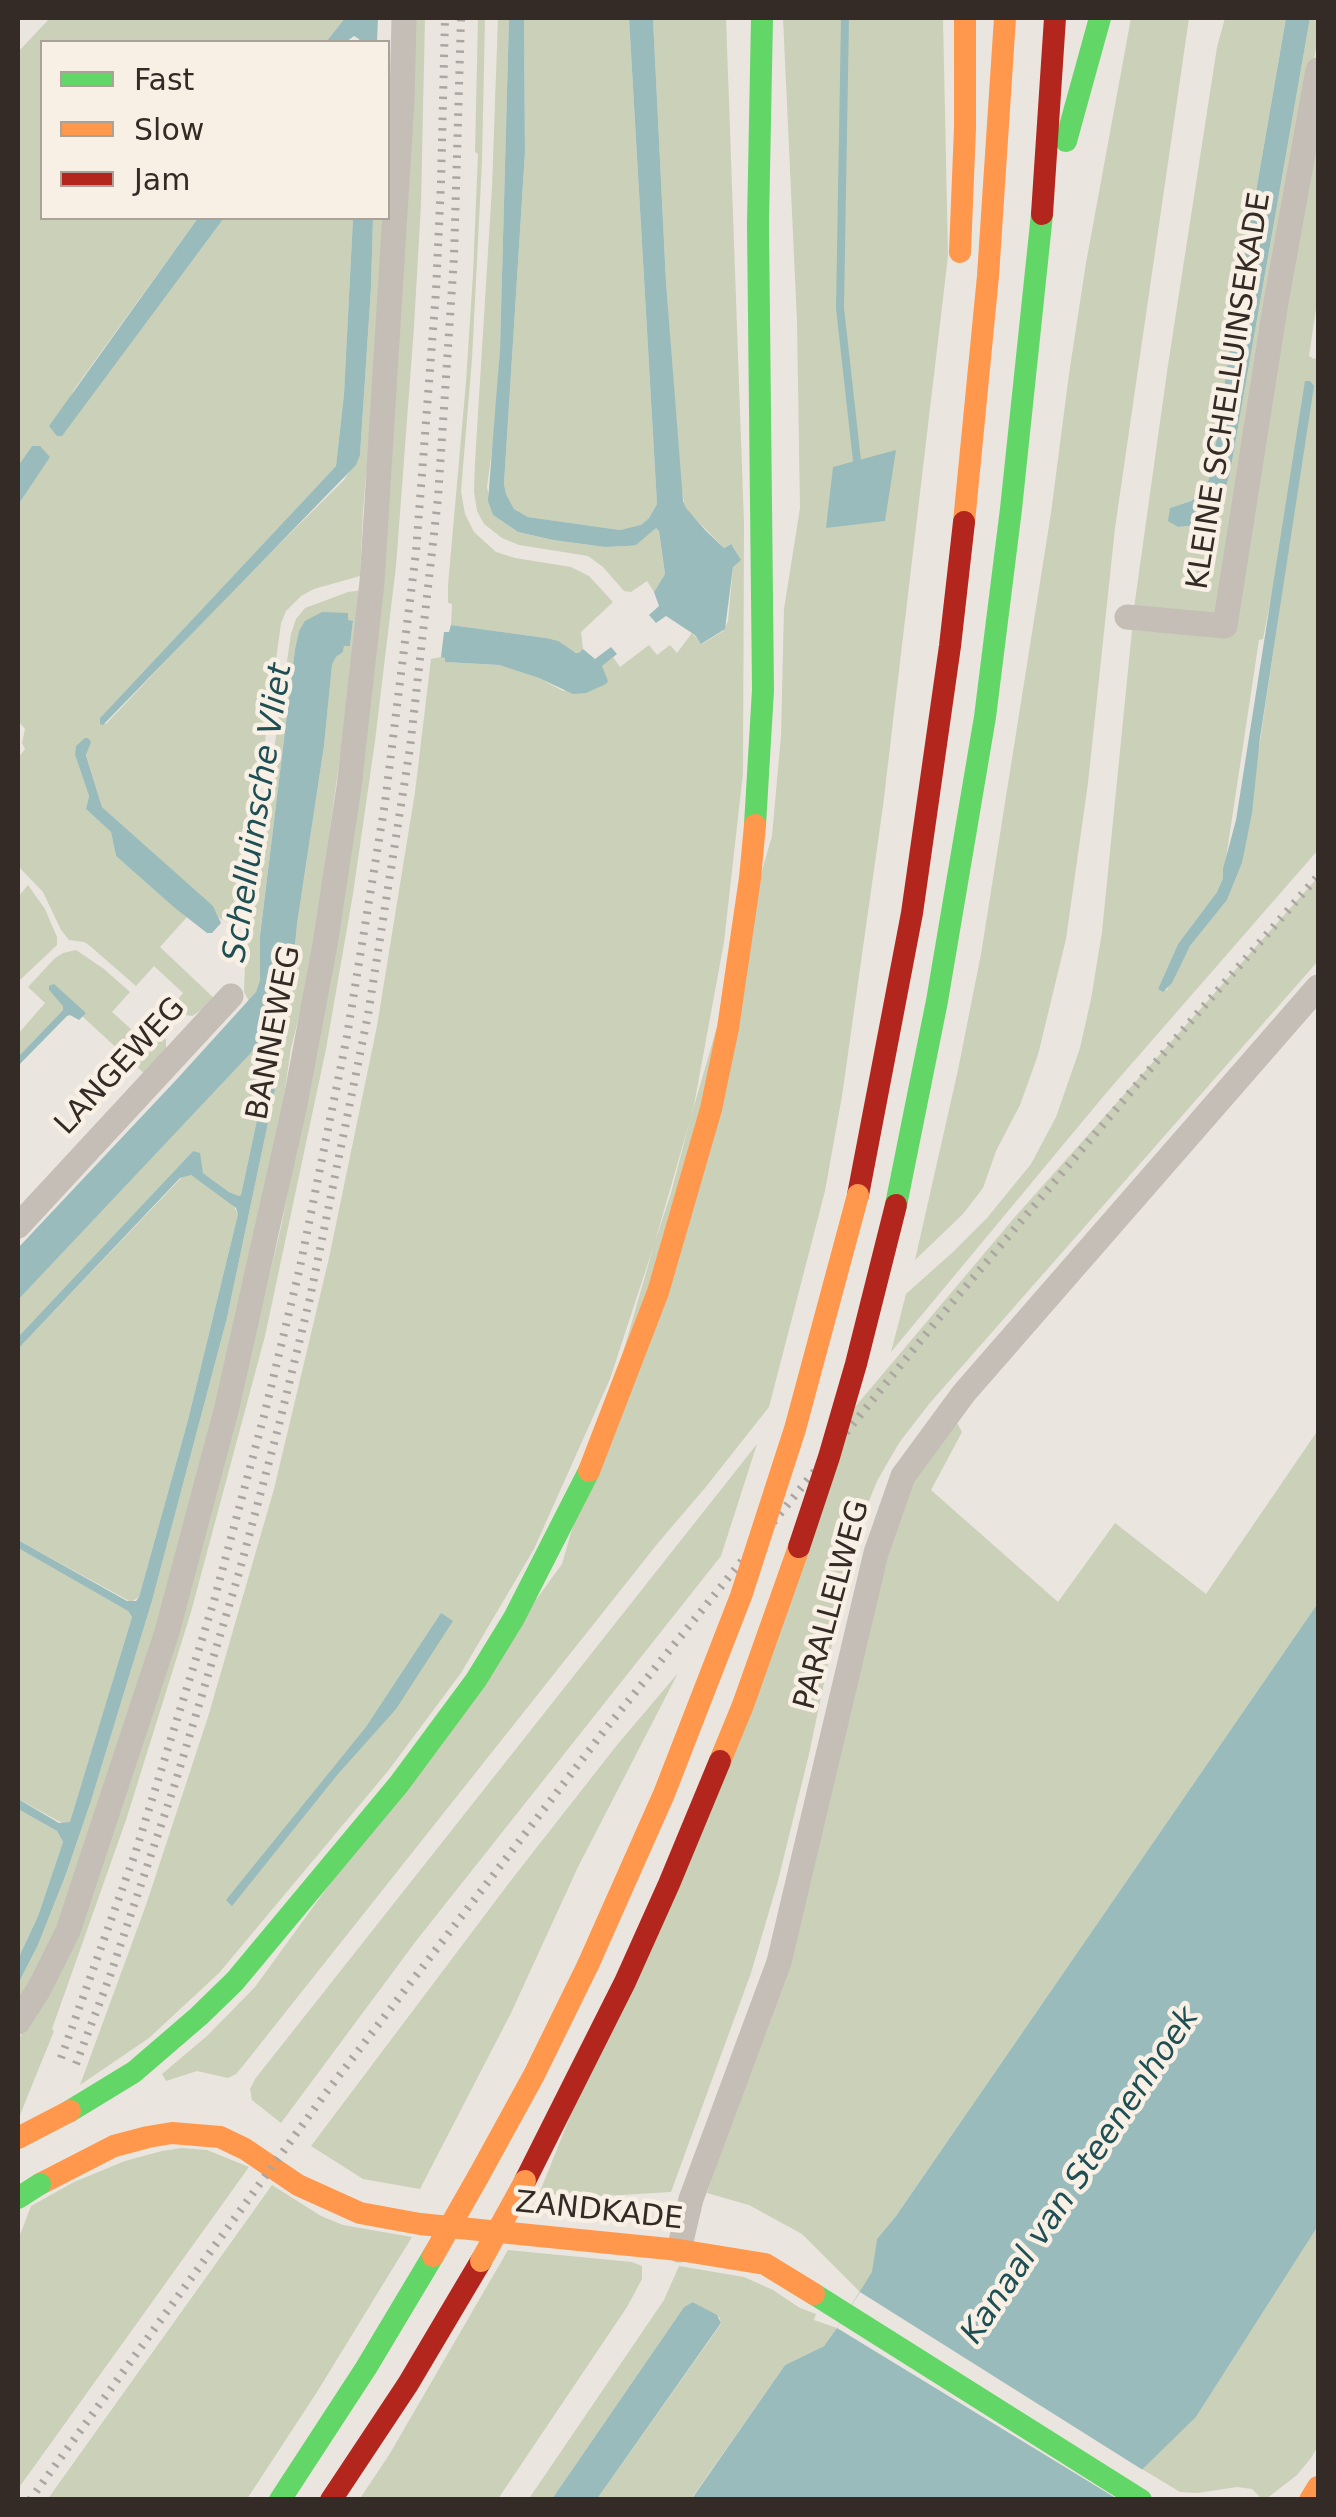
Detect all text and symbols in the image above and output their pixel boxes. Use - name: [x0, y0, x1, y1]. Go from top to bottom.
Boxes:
- legend: [40, 40, 390, 220]
- text: Fast: [134, 62, 194, 97]
- text: Slow: [134, 112, 204, 147]
- text: Jam: [134, 162, 190, 197]
- street label: KLEINE SCHELLUINSEKADE: [1181, 190, 1279, 592]
- water label: Schelluinsche Vliet: [216, 661, 302, 965]
- street label: BANNEWEG: [240, 943, 310, 1123]
- street label: LANGEWEG: [48, 991, 194, 1143]
- street label: PARALLELWEG: [788, 1496, 878, 1714]
- water label: Kanaal van Steenenhoek: [954, 2000, 1208, 2352]
- street label: ZANDKADE: [513, 2185, 685, 2239]

